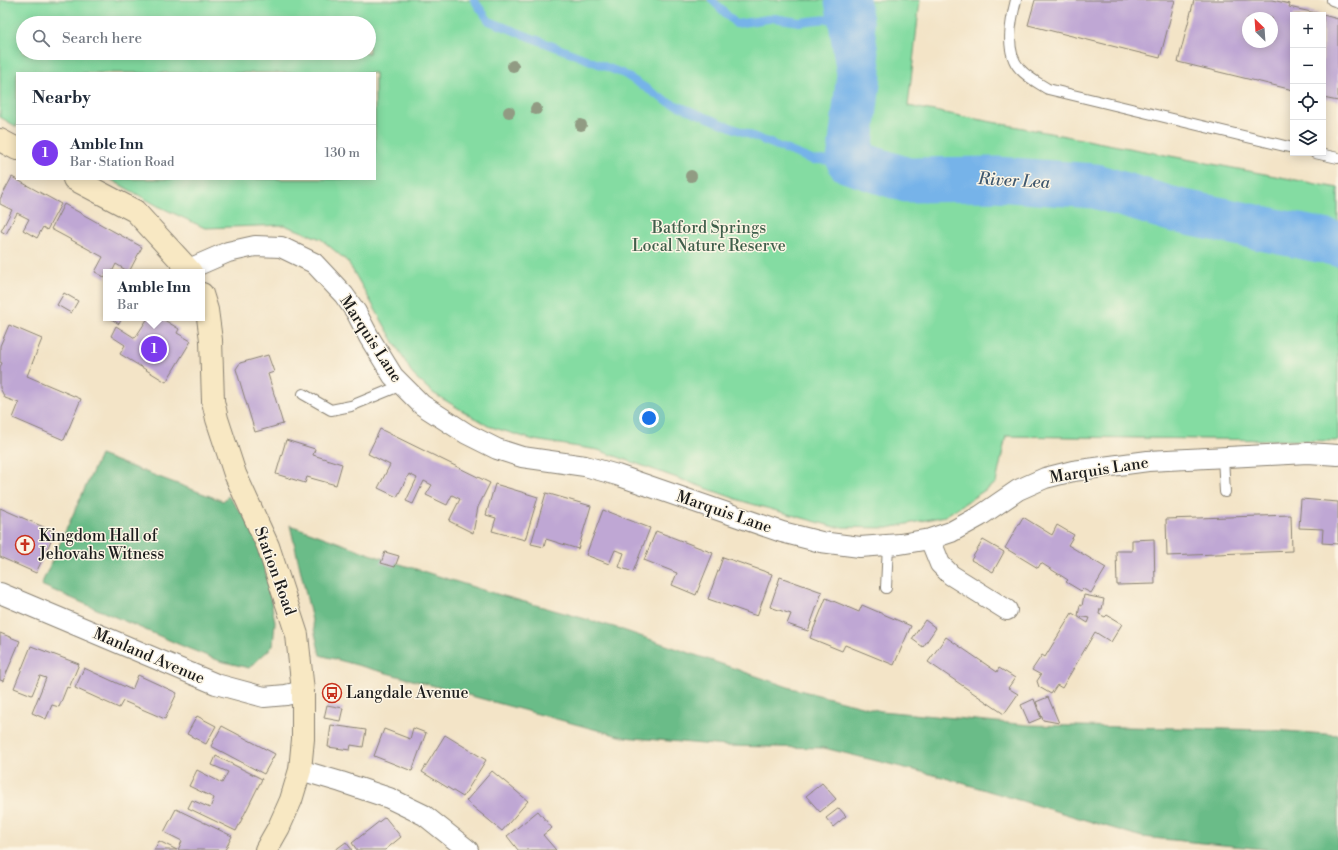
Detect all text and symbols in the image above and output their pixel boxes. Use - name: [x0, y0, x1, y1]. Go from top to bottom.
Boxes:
- north arrow: [1242, 12, 1278, 48]
- map controls: [1290, 12, 1326, 156]
- button: +: [1290, 12, 1326, 48]
- search box: [16, 16, 376, 60]
- icon: search: [30, 27, 52, 49]
- text: Search here: [62, 29, 142, 48]
- button: −: [1290, 48, 1326, 84]
- button: locate: [1290, 84, 1326, 120]
- text: Nearby: [32, 87, 91, 109]
- button: layers: [1290, 120, 1326, 156]
- text: Amble Inn: [70, 135, 143, 154]
- text: 1: [42, 145, 48, 161]
- text: 130 m: [325, 145, 360, 161]
- text: Bar · Station Road: [70, 154, 174, 170]
- water label: River Lea: [977, 168, 1051, 194]
- park label: Batford Springs Local Nature Reserve: [632, 218, 786, 256]
- popup: [103, 269, 205, 321]
- text: Amble Inn: [117, 278, 191, 297]
- street label: Marquis Lane: [335, 292, 407, 386]
- text: Bar: [117, 297, 139, 313]
- pin: 1: [141, 334, 167, 364]
- your location: [639, 408, 659, 428]
- street label: Marquis Lane: [1048, 452, 1150, 488]
- street label: Marquis Lane: [674, 486, 774, 538]
- street label: Station Road: [250, 524, 300, 618]
- place label: Kingdom Hall of Jehovahs Witness: [38, 526, 164, 564]
- church icon: Kingdom Hall of Jehovahs Witness: [14, 534, 36, 556]
- street label: Manland Avenue: [90, 623, 208, 689]
- bus stop icon: Langdale Avenue: [321, 682, 343, 704]
- place label: Langdale Avenue: [346, 683, 469, 703]

